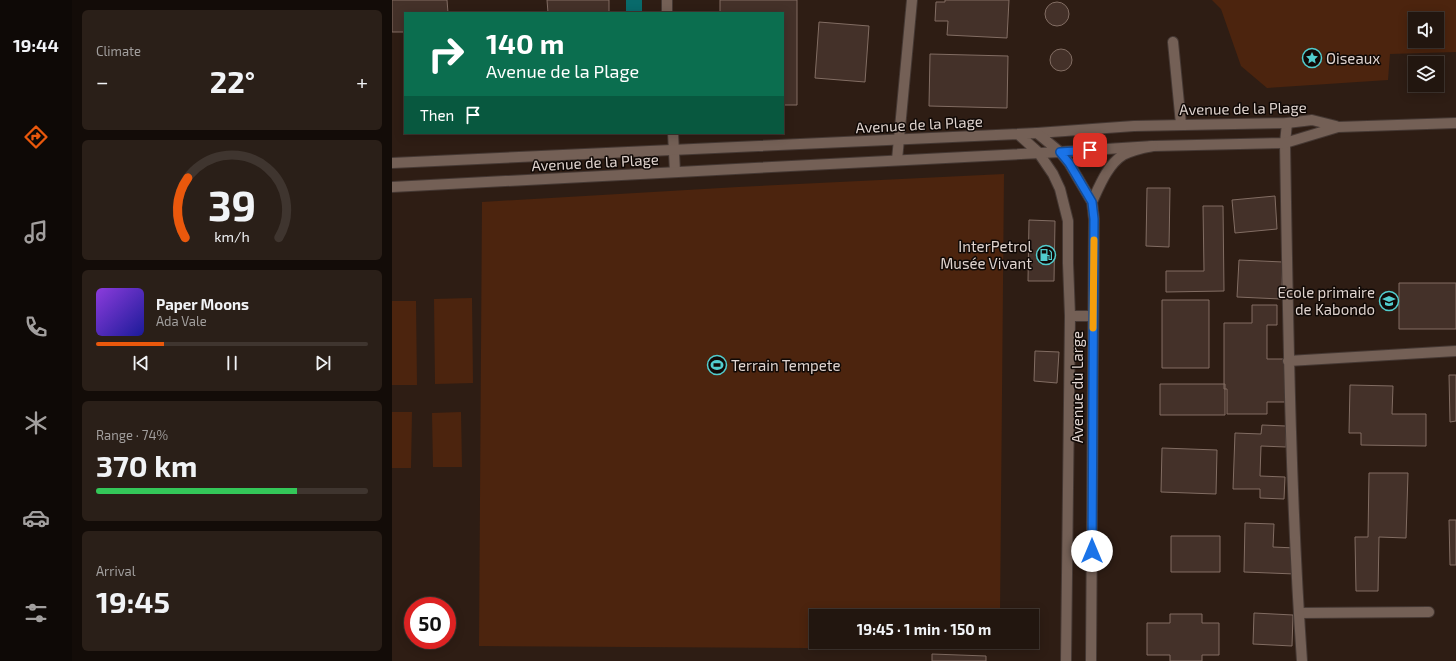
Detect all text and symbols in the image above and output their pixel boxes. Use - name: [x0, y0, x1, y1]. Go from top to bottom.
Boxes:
- map controls: [1408, 12, 1444, 92]
- button: sound: [1408, 12, 1444, 48]
- text: 140 m: [486, 26, 564, 60]
- icon: right: [420, 28, 472, 80]
- text: 19:44: [13, 34, 59, 56]
- text: Climate: [96, 43, 141, 59]
- place icon: Oiseaux: [1301, 47, 1323, 69]
- place label: Oiseaux: [1326, 49, 1380, 67]
- button: layers: [1408, 56, 1444, 92]
- text: Avenue de la Plage: [486, 60, 639, 82]
- text: 22°: [210, 63, 255, 99]
- text: −: [96, 68, 109, 94]
- text: +: [356, 68, 368, 94]
- street label: Avenue de la Plage: [1179, 98, 1307, 118]
- icon: arrive: [462, 104, 484, 126]
- text: Then: [420, 106, 454, 124]
- street label: Avenue de la Plage: [855, 112, 983, 136]
- icon: directions: [22, 123, 50, 151]
- pin: [1073, 133, 1107, 167]
- icon: arrive: [1079, 139, 1101, 161]
- street label: Avenue de la Plage: [531, 150, 659, 174]
- text: 39: [208, 179, 256, 229]
- icon: music: [22, 218, 50, 246]
- text: km/h: [214, 228, 250, 245]
- place label: InterPetrol Musée Vivant: [940, 237, 1033, 272]
- fuel station icon: InterPetrol Musée Vivant: [1035, 244, 1057, 266]
- place label: Ecole primaire de Kabondo: [1278, 283, 1375, 318]
- school or university icon: Ecole primaire de Kabondo: [1378, 290, 1400, 312]
- text: Paper Moons: [156, 295, 249, 313]
- icon: phone: [22, 313, 50, 341]
- text: Ada Vale: [156, 313, 207, 329]
- street label: Avenue du Large: [1068, 331, 1086, 443]
- icon: previous: [130, 352, 152, 374]
- icon: pause: [221, 352, 243, 374]
- icon: next: [312, 352, 334, 374]
- sports icon: Terrain Tempete: [706, 354, 728, 376]
- place label: Terrain Tempete: [731, 356, 841, 374]
- icon: climate: [22, 409, 50, 437]
- text: Range · 74%: [96, 427, 168, 443]
- text: 370 km: [96, 447, 197, 483]
- icon: car: [22, 504, 50, 532]
- position arrow: [1071, 530, 1113, 572]
- text: Arrival: [96, 563, 136, 579]
- text: 19:45: [96, 583, 170, 619]
- speed limit sign: 50: [404, 597, 456, 649]
- icon: filters: [22, 599, 50, 627]
- text: 19:45 · 1 min · 150 m: [857, 620, 991, 638]

